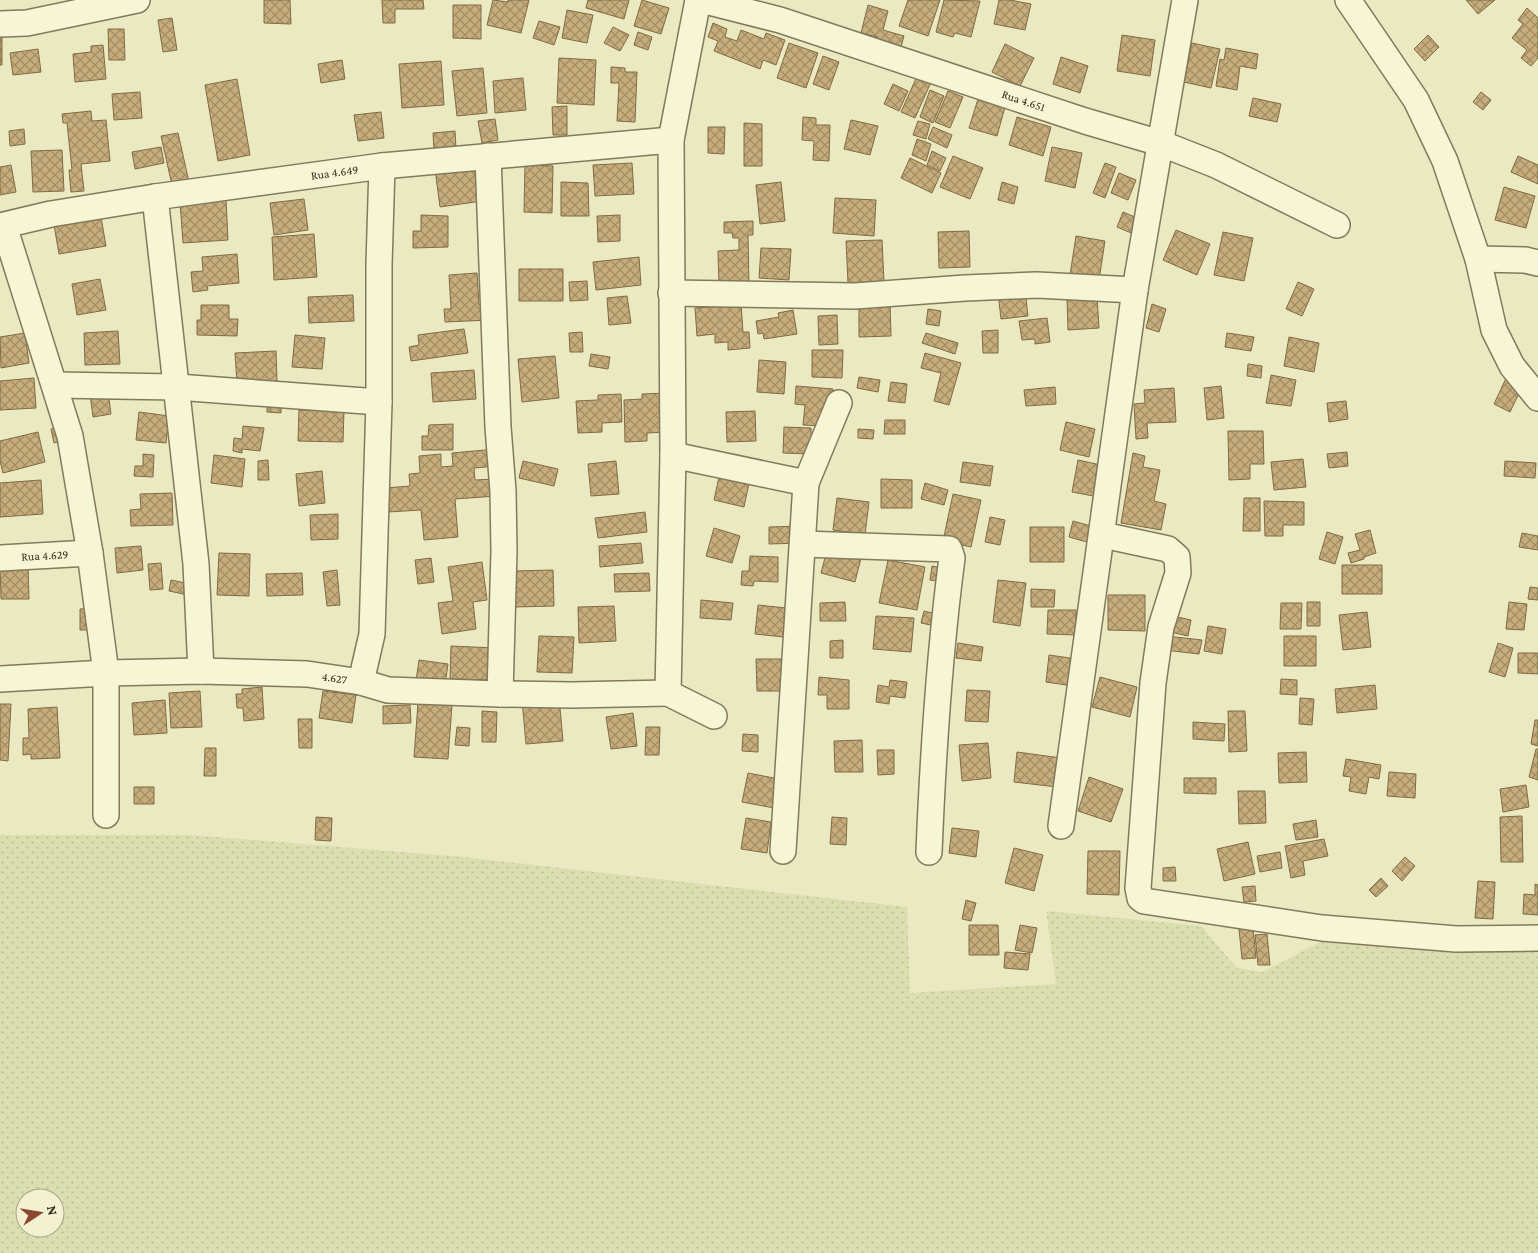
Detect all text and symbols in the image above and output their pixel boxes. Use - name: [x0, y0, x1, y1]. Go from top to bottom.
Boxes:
- street label: Rua 4.651: [1000, 87, 1047, 114]
- street label: Rua 4.649: [310, 162, 359, 183]
- street label: Rua 4.629: [21, 547, 69, 564]
- street label: 4.627: [321, 669, 349, 687]
- north arrow: [15, 1188, 65, 1238]
- text: N: [44, 1204, 62, 1217]

